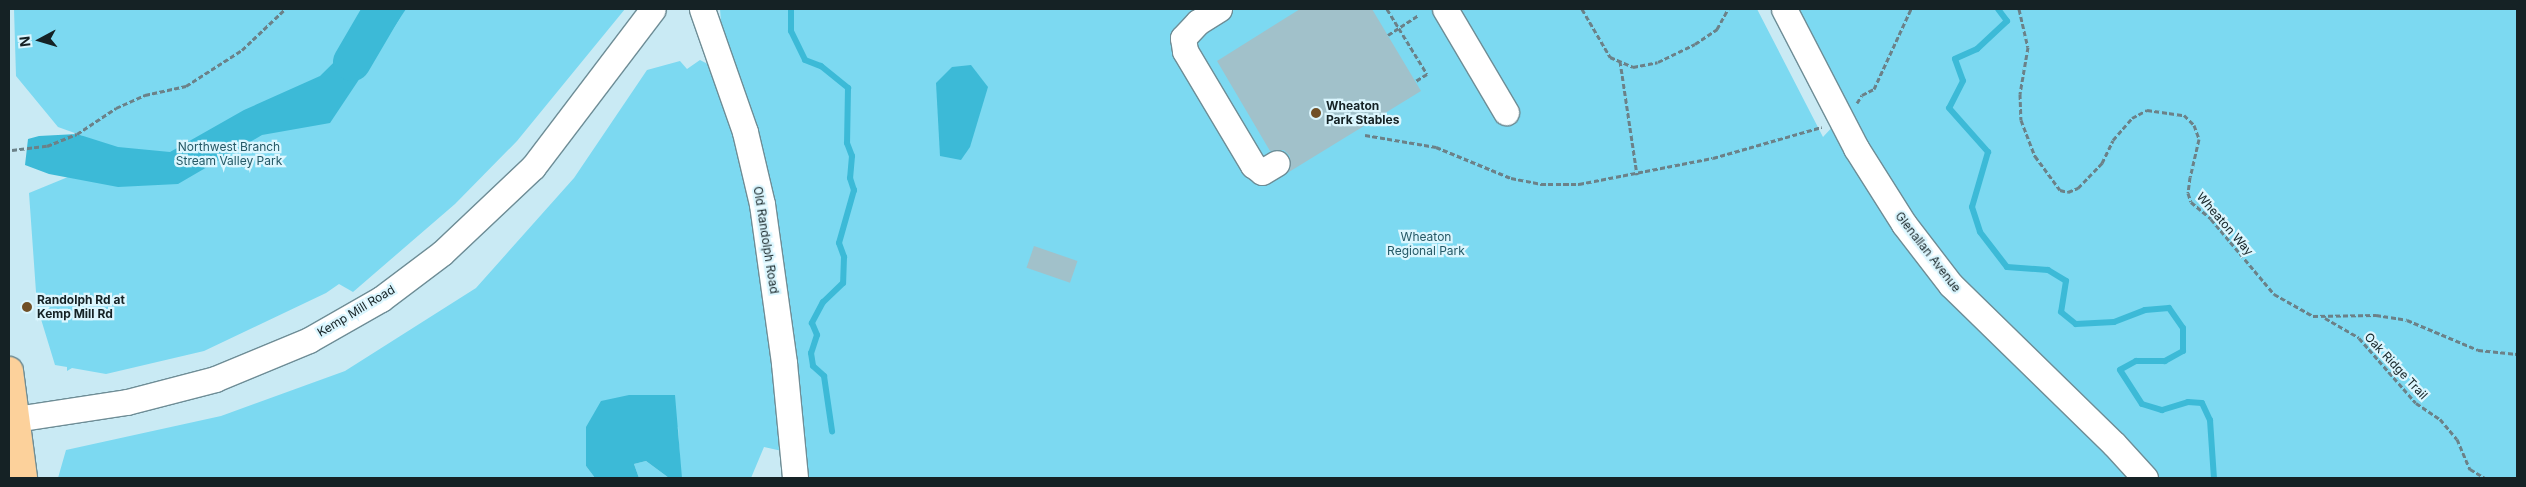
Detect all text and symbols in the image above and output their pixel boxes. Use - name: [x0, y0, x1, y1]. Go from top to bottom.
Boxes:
- north arrow: [15, 15, 65, 65]
- text: N: [16, 35, 34, 48]
- place label: Wheaton Park Stables: [1326, 99, 1399, 127]
- marker: Wheaton Park Stables: [1310, 107, 1322, 119]
- park label: Northwest Branch Stream Valley Park: [176, 140, 282, 168]
- street label: Old Randolph Road: [750, 185, 782, 295]
- street label: Wheaton Way: [2194, 190, 2256, 258]
- street label: Glenallan Avenue: [1892, 209, 1964, 295]
- park label: Wheaton Regional Park: [1387, 230, 1465, 258]
- street label: Kemp Mill Road: [315, 282, 397, 340]
- place label: Randolph Rd at Kemp Mill Rd: [37, 293, 125, 321]
- marker: Randolph Rd at Kemp Mill Rd: [21, 301, 33, 313]
- street label: Oak Ridge Trail: [2362, 330, 2430, 402]

